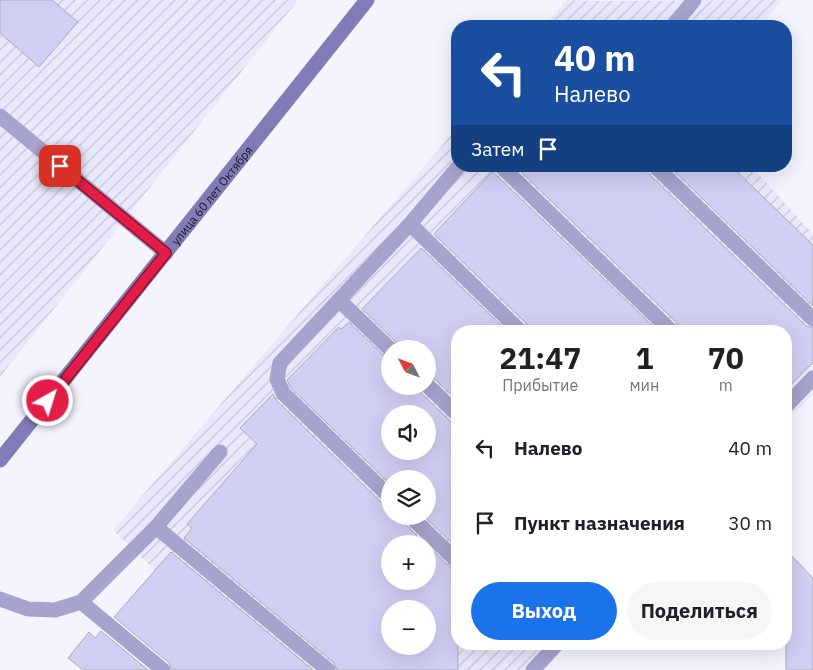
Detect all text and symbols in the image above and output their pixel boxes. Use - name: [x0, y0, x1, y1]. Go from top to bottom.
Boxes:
- text: 40 m: [554, 35, 636, 81]
- icon: left: [471, 40, 536, 105]
- text: Налево: [554, 79, 631, 108]
- icon: arrive: [534, 135, 562, 163]
- text: Затем: [471, 137, 524, 161]
- street label: улица 60 лет Октября: [167, 142, 255, 248]
- pin: [39, 145, 81, 187]
- icon: arrive: [46, 152, 74, 180]
- text: 21:47: [499, 338, 581, 377]
- text: 1: [635, 338, 653, 377]
- text: 70: [708, 338, 744, 377]
- north arrow: [381, 340, 436, 395]
- map controls: [381, 340, 436, 655]
- position arrow: [21, 374, 73, 426]
- text: Прибытие: [502, 375, 578, 395]
- text: мин: [629, 375, 659, 395]
- text: m: [719, 375, 733, 395]
- button: sound: [381, 405, 436, 460]
- icon: left: [471, 434, 499, 462]
- text: Налево: [514, 436, 583, 460]
- text: 40 m: [728, 436, 772, 460]
- button: layers: [381, 470, 436, 525]
- icon: arrive: [471, 509, 499, 537]
- text: Пункт назначения: [514, 511, 685, 535]
- text: 30 m: [728, 511, 772, 535]
- button: +: [381, 535, 436, 590]
- button: Выход: [471, 582, 617, 640]
- button: Поделиться: [627, 582, 772, 640]
- button: −: [381, 600, 436, 655]

